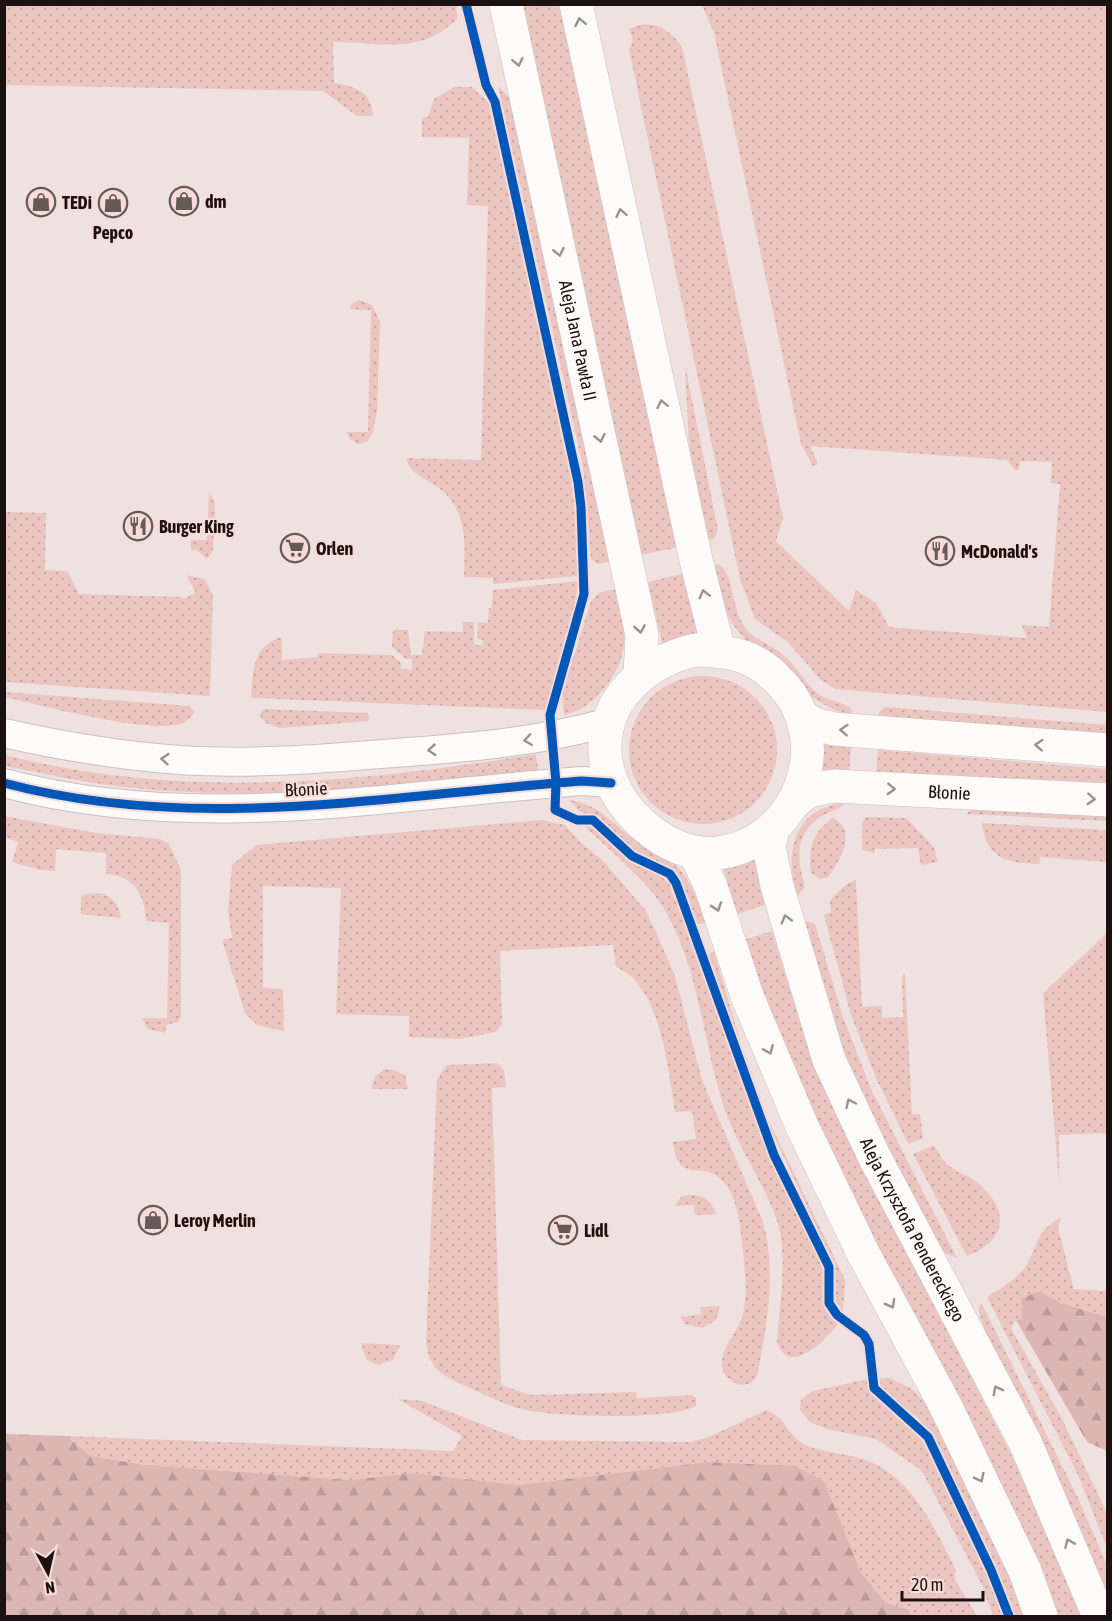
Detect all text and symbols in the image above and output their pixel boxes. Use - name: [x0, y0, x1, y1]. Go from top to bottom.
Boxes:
- one-way arrow: [575, 18, 588, 28]
- one-way arrow: [511, 57, 524, 67]
- shop icon: dm: [168, 185, 200, 217]
- shop icon: TEDi: [25, 186, 57, 218]
- shop icon: Pepco: [97, 187, 129, 219]
- place label: dm: [205, 191, 227, 212]
- place label: TEDi: [62, 192, 92, 213]
- one-way arrow: [615, 208, 628, 218]
- place label: Pepco: [93, 222, 133, 243]
- one-way arrow: [552, 247, 565, 257]
- street label: Aleja Jana Pawła II: [555, 278, 602, 402]
- one-way arrow: [656, 399, 669, 409]
- one-way arrow: [593, 433, 606, 443]
- restaurant icon: Burger King: [122, 510, 154, 542]
- place label: Burger King: [159, 516, 234, 537]
- supermarket icon: Orlen: [279, 532, 311, 564]
- restaurant icon: McDonald's: [924, 535, 956, 567]
- place label: Orlen: [316, 538, 354, 559]
- place label: McDonald's: [961, 541, 1038, 562]
- one-way arrow: [699, 589, 712, 599]
- one-way arrow: [634, 624, 646, 634]
- one-way arrow: [840, 724, 849, 737]
- one-way arrow: [523, 733, 533, 745]
- one-way arrow: [1034, 739, 1043, 752]
- one-way arrow: [427, 743, 436, 756]
- one-way arrow: [161, 753, 170, 766]
- street label: Błonie: [284, 777, 328, 801]
- street label: Błonie: [927, 780, 971, 803]
- one-way arrow: [886, 782, 895, 795]
- one-way arrow: [1086, 793, 1095, 806]
- one-way arrow: [710, 901, 723, 912]
- one-way arrow: [781, 914, 793, 925]
- one-way arrow: [762, 1043, 774, 1054]
- one-way arrow: [845, 1098, 857, 1109]
- street label: Aleja Krzysztofa Pendereckiego: [856, 1134, 970, 1325]
- shop icon: Leroy Merlin: [137, 1204, 169, 1236]
- place label: Leroy Merlin: [174, 1210, 256, 1231]
- supermarket icon: Lidl: [547, 1214, 579, 1246]
- place label: Lidl: [584, 1220, 609, 1241]
- one-way arrow: [884, 1298, 895, 1309]
- one-way arrow: [993, 1386, 1004, 1396]
- one-way arrow: [973, 1471, 985, 1482]
- one-way arrow: [1064, 1538, 1076, 1549]
- north arrow: [18, 1543, 78, 1603]
- scale bar: [902, 1564, 983, 1602]
- text: 20 m: [911, 1574, 943, 1595]
- text: N: [44, 1578, 56, 1597]

